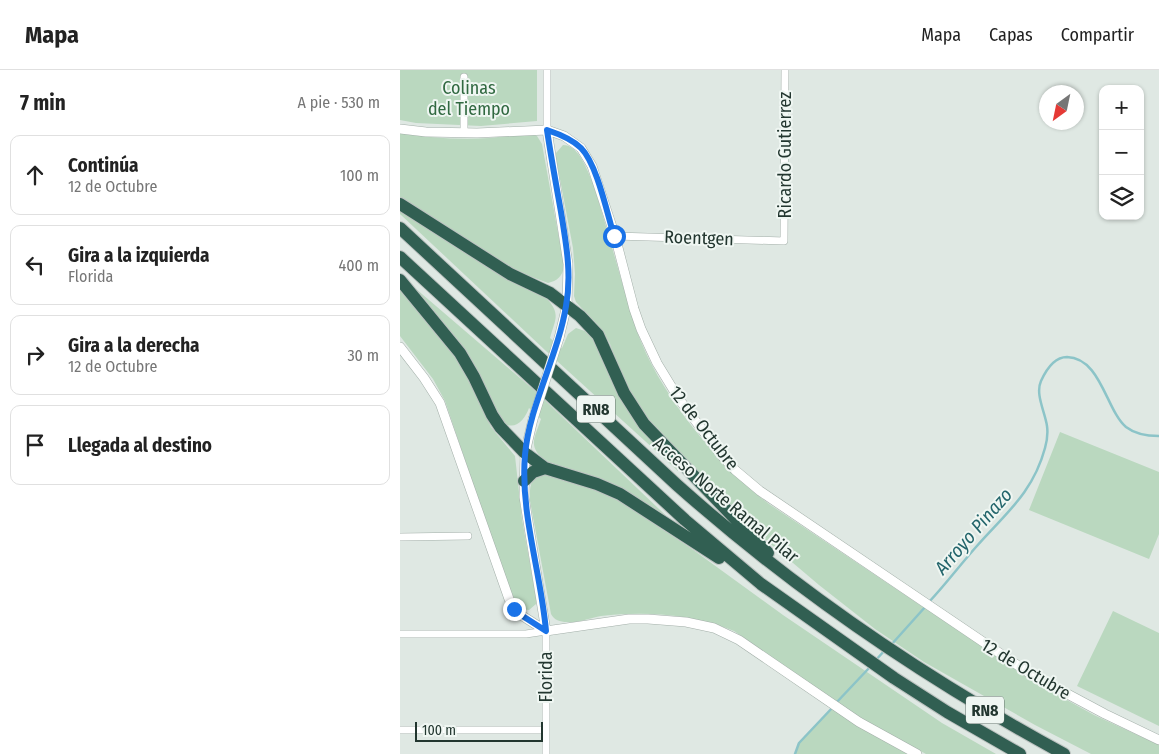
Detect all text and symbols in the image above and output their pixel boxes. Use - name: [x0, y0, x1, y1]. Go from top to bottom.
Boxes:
- text: Mapa: [25, 21, 79, 49]
- text: Mapa: [921, 24, 961, 46]
- text: Capas: [989, 24, 1033, 46]
- text: Compartir: [1061, 24, 1134, 46]
- park label: Colinas del Tiempo: [428, 77, 510, 120]
- north arrow: [1039, 85, 1084, 130]
- map controls: [1099, 85, 1144, 220]
- button: +: [1099, 85, 1144, 130]
- text: 7 min: [20, 90, 66, 116]
- street label: Ricardo Gutierrez: [774, 92, 796, 218]
- text: A pie · 530 m: [298, 93, 380, 112]
- button: −: [1099, 130, 1144, 175]
- text: Continúa: [68, 154, 139, 177]
- icon: ahead: [21, 161, 49, 189]
- text: 100 m: [340, 166, 379, 185]
- button: layers: [1099, 175, 1144, 220]
- text: 12 de Octubre: [68, 177, 157, 196]
- route start: [603, 225, 626, 248]
- street label: Roentgen: [664, 226, 734, 250]
- text: Gira a la izquierda: [68, 244, 210, 267]
- icon: left: [21, 251, 49, 279]
- text: 400 m: [339, 256, 379, 275]
- text: Florida: [68, 267, 113, 286]
- text: Gira a la derecha: [68, 334, 200, 357]
- icon: right: [21, 341, 49, 369]
- text: 30 m: [347, 346, 379, 365]
- text: 12 de Octubre: [68, 357, 157, 376]
- street label: 12 de Octubre: [664, 382, 744, 474]
- road number: RN8: [577, 396, 615, 422]
- icon: arrive: [21, 431, 49, 459]
- street label: Acceso Norte Ramal Pilar: [649, 433, 804, 568]
- text: Llegada al destino: [68, 434, 212, 457]
- water label: Arroyo Pinazo: [929, 484, 1017, 580]
- route end: [503, 598, 526, 621]
- street label: 12 de Octubre: [977, 634, 1075, 704]
- street label: Florida: [535, 651, 557, 703]
- road number: RN8: [966, 696, 1004, 724]
- scale bar: [415, 719, 542, 742]
- text: 100 m: [422, 722, 456, 739]

